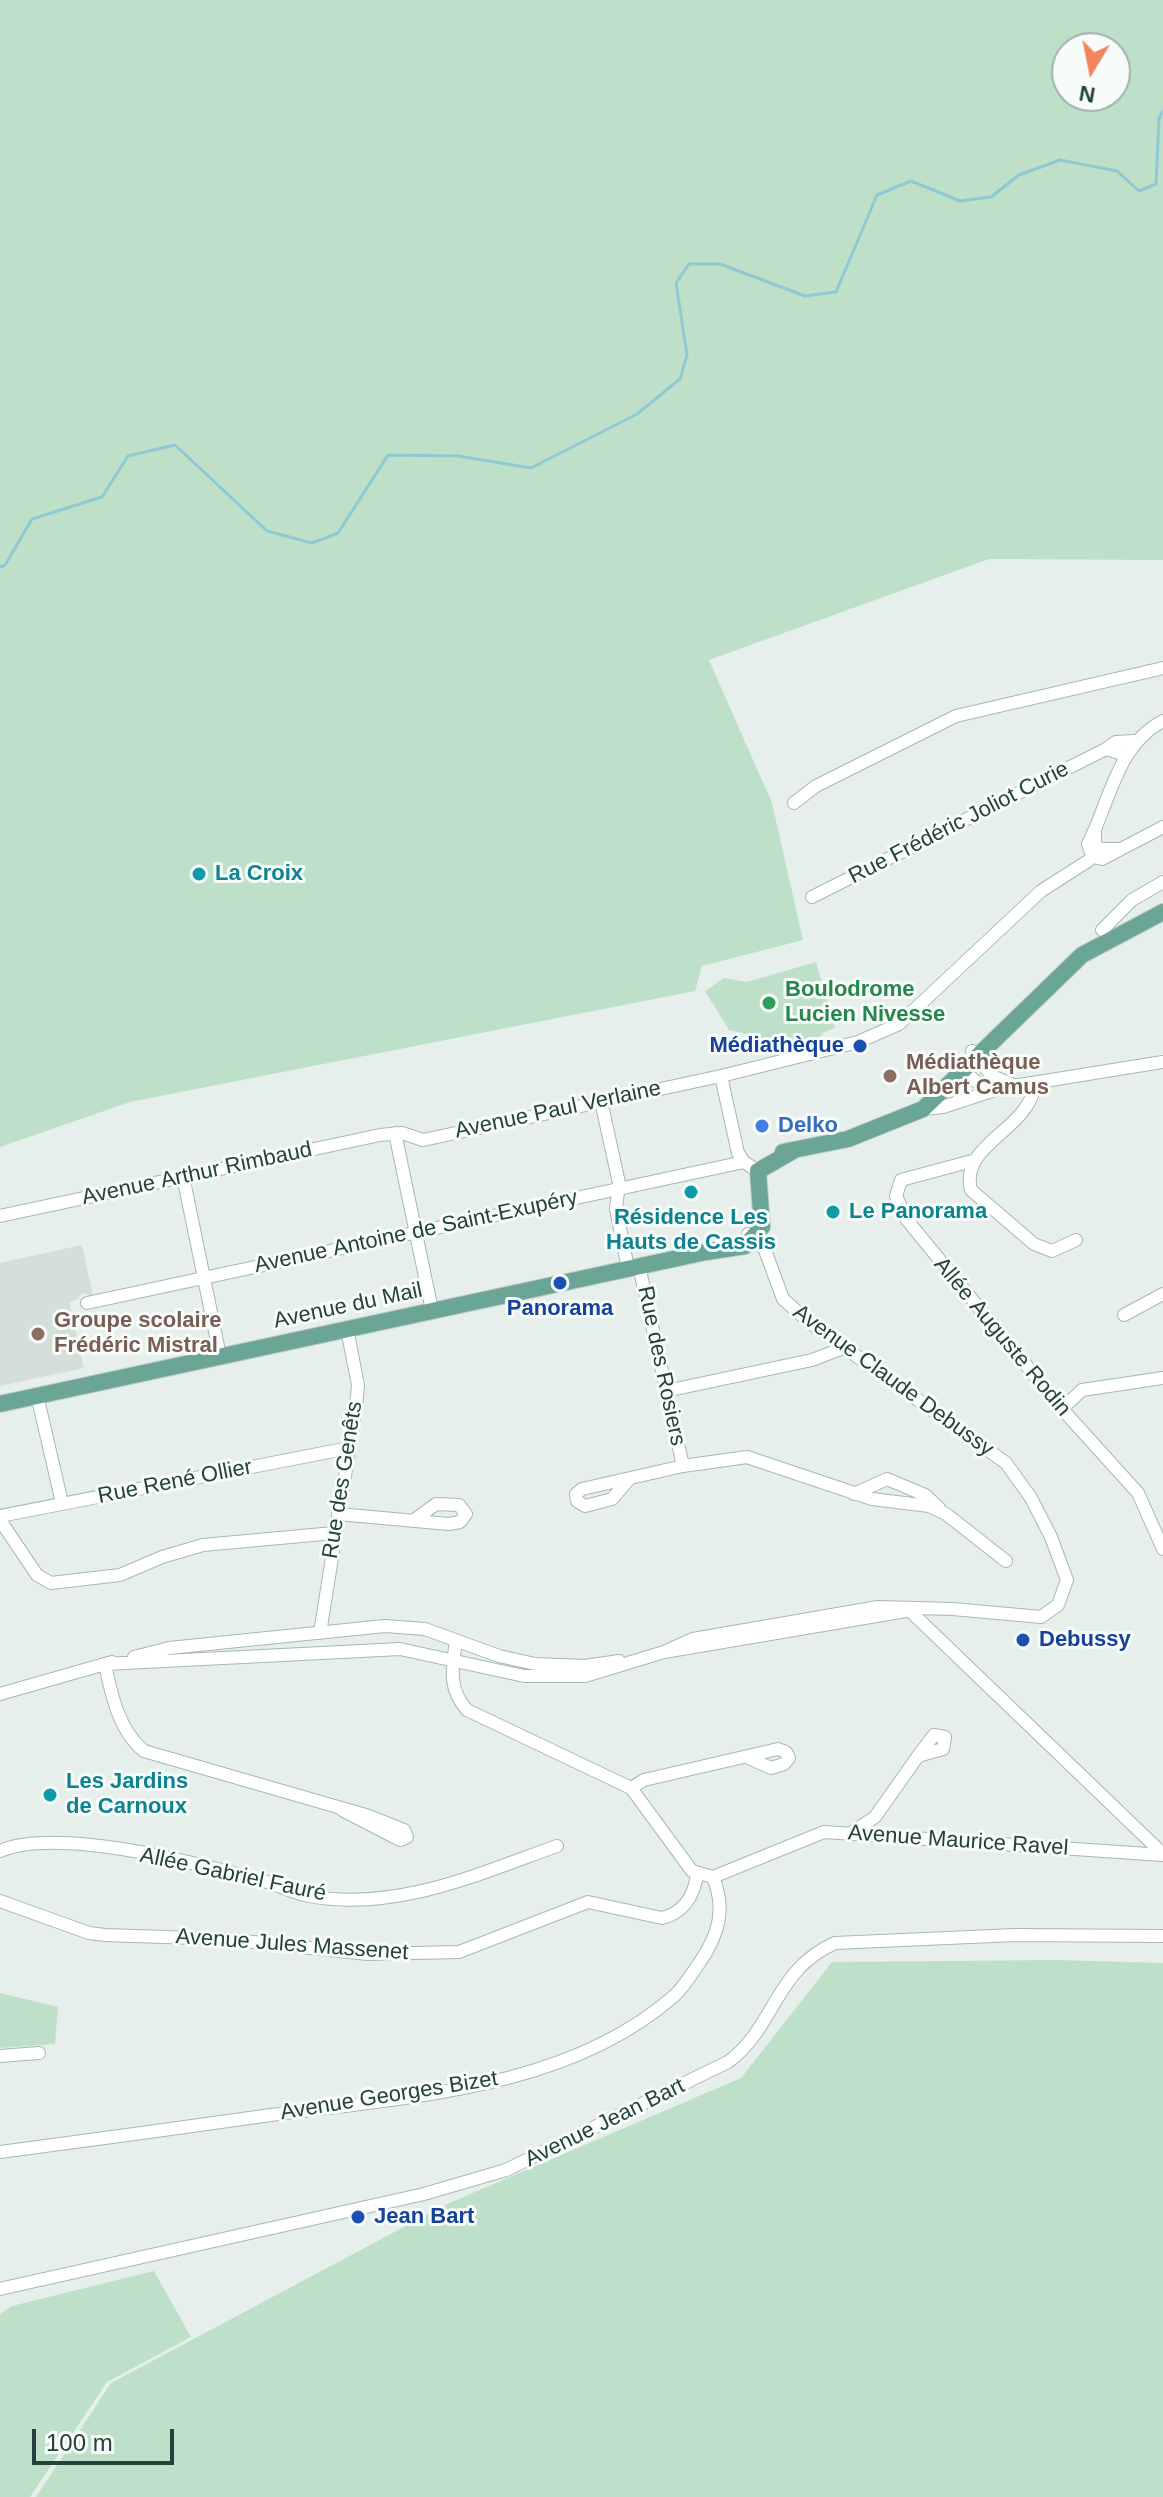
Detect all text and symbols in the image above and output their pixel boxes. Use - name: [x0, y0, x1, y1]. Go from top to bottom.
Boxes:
- north arrow: [1051, 32, 1131, 112]
- text: N: [1077, 80, 1097, 108]
- street label: Rue Frédéric Joliot Curie: [845, 756, 1073, 890]
- place label: La Croix: [215, 861, 303, 887]
- marker: La Croix: [190, 865, 208, 883]
- place label: Boulodrome Lucien Nivesse: [785, 977, 945, 1028]
- marker: Boulodrome Lucien Nivesse: [760, 994, 778, 1012]
- place label: Médiathèque: [710, 1033, 844, 1059]
- marker: Médiathèque: [851, 1037, 869, 1055]
- place label: Médiathèque Albert Camus: [906, 1050, 1049, 1102]
- marker: Médiathèque Albert Camus: [881, 1067, 899, 1085]
- street label: Avenue Paul Verlaine: [453, 1075, 663, 1145]
- place label: Delko: [778, 1113, 838, 1139]
- marker: Delko: [753, 1117, 771, 1135]
- street label: Avenue Arthur Rimbaud: [80, 1137, 314, 1211]
- marker: Résidence Les Hauts de Cassis: [682, 1183, 700, 1201]
- street label: Avenue Antoine de Saint-Exupéry: [252, 1185, 580, 1279]
- place label: Le Panorama: [849, 1199, 987, 1225]
- marker: Le Panorama: [824, 1203, 842, 1221]
- place label: Résidence Les Hauts de Cassis: [606, 1205, 776, 1256]
- street label: Allée Auguste Rodin: [928, 1252, 1076, 1422]
- marker: Panorama: [551, 1274, 569, 1292]
- street label: Avenue du Mail: [271, 1277, 425, 1335]
- street label: Rue des Rosiers: [631, 1284, 691, 1448]
- place label: Panorama: [507, 1296, 613, 1322]
- street label: Avenue Claude Debussy: [787, 1299, 999, 1463]
- place label: Groupe scolaire Frédéric Mistral: [54, 1308, 222, 1360]
- marker: Groupe scolaire Frédéric Mistral: [29, 1325, 47, 1343]
- street label: Rue des Genêts: [318, 1399, 368, 1561]
- street label: Rue René Ollier: [96, 1454, 254, 1510]
- place label: Debussy: [1039, 1627, 1131, 1653]
- marker: Debussy: [1014, 1631, 1032, 1649]
- place label: Les Jardins de Carnoux: [66, 1769, 188, 1820]
- marker: Les Jardins de Carnoux: [41, 1786, 59, 1804]
- street label: Avenue Maurice Ravel: [847, 1820, 1069, 1862]
- street label: Allée Gabriel Fauré: [138, 1842, 328, 1908]
- street label: Avenue Jules Massenet: [175, 1924, 409, 1966]
- street label: Avenue Georges Bizet: [278, 2066, 500, 2126]
- street label: Avenue Jean Bart: [521, 2073, 689, 2173]
- place label: Jean Bart: [374, 2204, 474, 2230]
- marker: Jean Bart: [349, 2208, 367, 2226]
- scale bar: [36, 2413, 178, 2463]
- text: 100 m: [46, 2429, 113, 2456]

